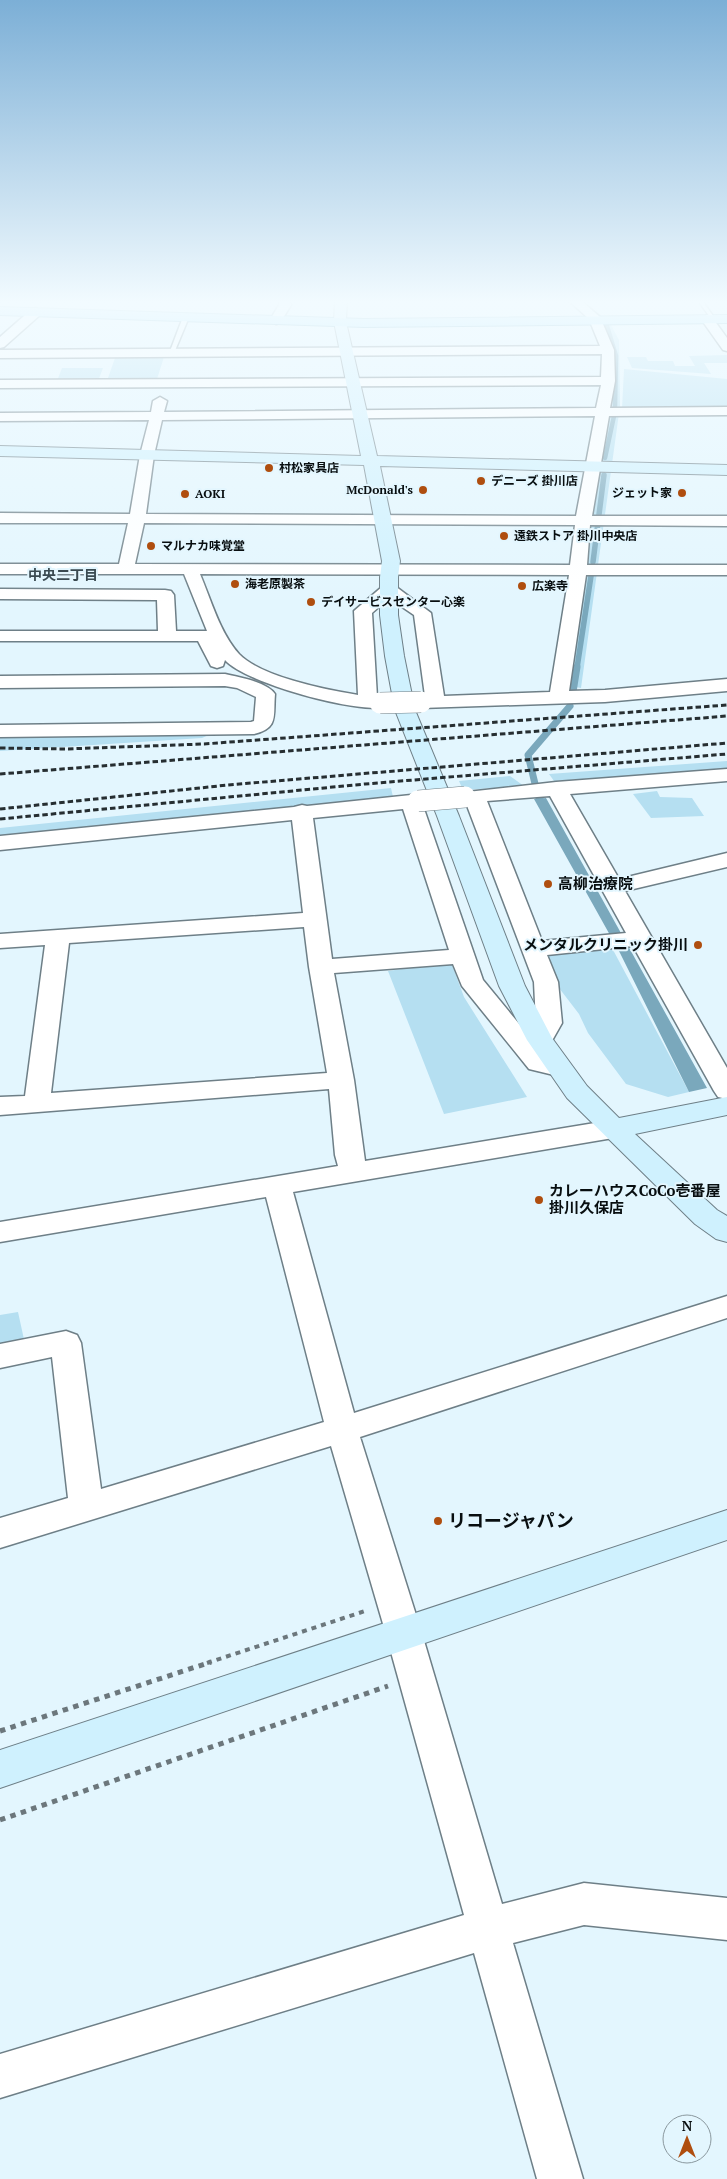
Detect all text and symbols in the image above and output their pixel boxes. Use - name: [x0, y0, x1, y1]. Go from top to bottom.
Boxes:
- place label: 村松家具店: [279, 460, 339, 475]
- marker: 村松家具店: [263, 462, 275, 474]
- place label: デニーズ 掛川店: [491, 473, 578, 488]
- marker: デニーズ 掛川店: [475, 475, 487, 487]
- place label: McDonald's: [346, 482, 414, 497]
- marker: McDonald's: [417, 484, 429, 496]
- place label: ジェット家: [612, 485, 672, 500]
- place label: AOKI: [195, 486, 226, 501]
- marker: ジェット家: [676, 487, 688, 499]
- marker: AOKI: [179, 488, 191, 500]
- place label: 遠鉄ストア 掛川中央店: [514, 528, 637, 543]
- marker: 遠鉄ストア 掛川中央店: [498, 530, 510, 542]
- place label: マルナカ味覚堂: [161, 538, 245, 553]
- marker: マルナカ味覚堂: [145, 540, 157, 552]
- district label: 中央二丁目: [28, 565, 98, 584]
- place label: 海老原製茶: [245, 576, 305, 591]
- marker: 海老原製茶: [229, 578, 241, 590]
- place label: 広楽寺: [532, 578, 568, 593]
- marker: 広楽寺: [516, 580, 528, 592]
- place label: デイサービスセンター心楽: [321, 594, 465, 609]
- marker: デイサービスセンター心楽: [305, 596, 317, 608]
- place label: 高柳治療院: [558, 873, 633, 893]
- marker: 高柳治療院: [542, 878, 554, 890]
- place label: メンタルクリニック掛川: [523, 934, 688, 954]
- marker: メンタルクリニック掛川: [692, 939, 704, 951]
- place label: カレーハウスCoCo壱番屋 掛川久保店: [549, 1180, 720, 1217]
- marker: カレーハウスCoCo壱番屋 掛川久保店: [533, 1194, 545, 1206]
- place label: リコージャパン: [448, 1508, 574, 1532]
- marker: リコージャパン: [432, 1515, 444, 1527]
- north arrow: [662, 2114, 712, 2164]
- text: N: [682, 2116, 693, 2135]

